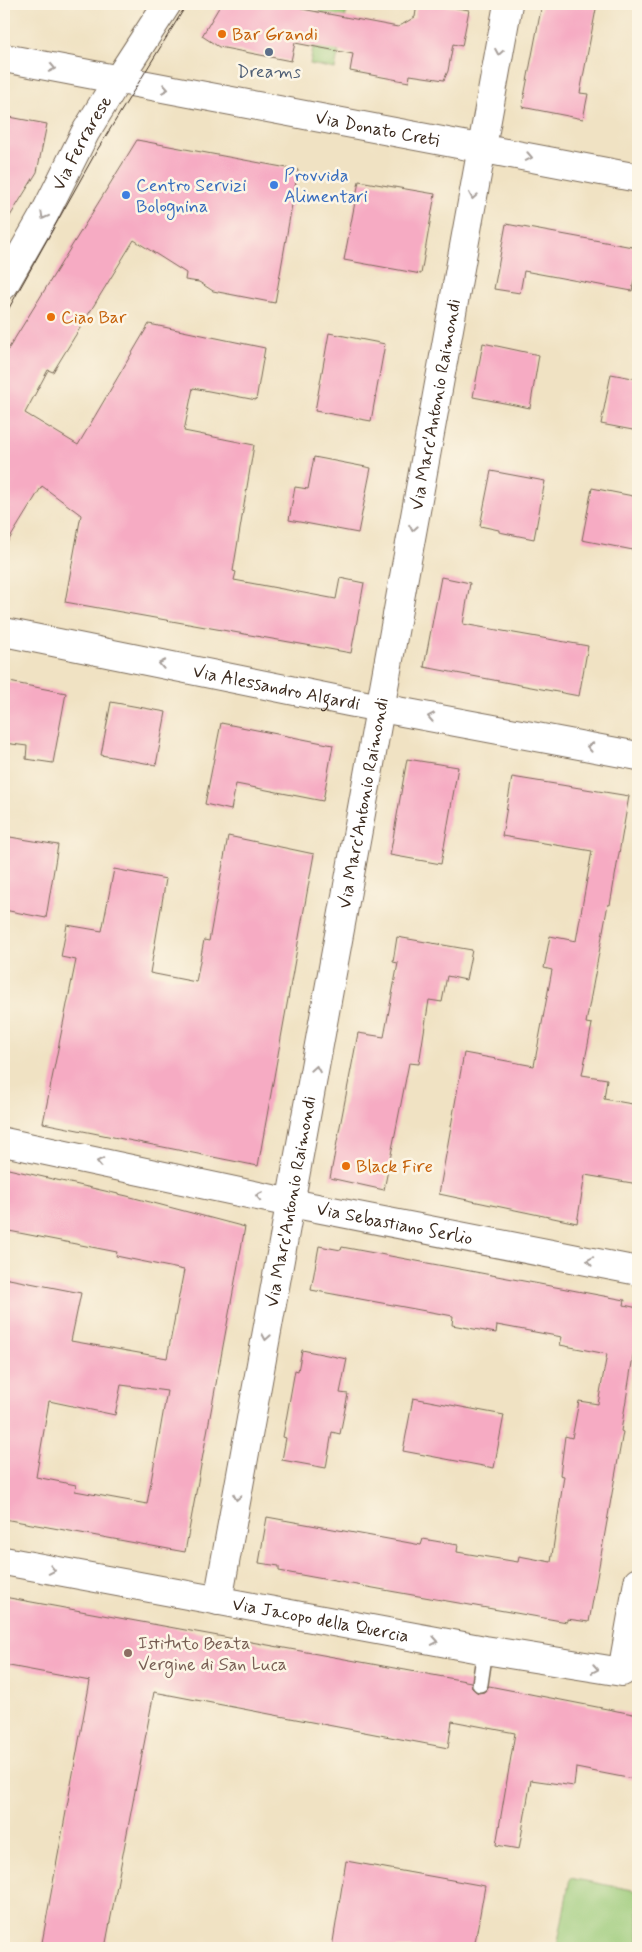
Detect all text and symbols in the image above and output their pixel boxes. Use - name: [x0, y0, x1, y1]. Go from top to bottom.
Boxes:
- place label: Bar Grandi: [232, 23, 318, 47]
- marker: Bar Grandi: [216, 28, 228, 40]
- marker: Dreams: [263, 46, 275, 58]
- one-way arrow: [495, 47, 505, 56]
- place label: Dreams: [237, 60, 301, 84]
- one-way arrow: [47, 62, 56, 73]
- one-way arrow: [161, 84, 170, 94]
- street label: Via Ferrarese: [47, 91, 118, 195]
- street label: Via Donato Creti: [313, 106, 442, 153]
- one-way arrow: [525, 152, 534, 162]
- place label: Provvida Alimentari: [284, 164, 368, 209]
- place label: Centro Servizi Bolognina: [136, 174, 246, 220]
- marker: Provvida Alimentari: [268, 179, 280, 191]
- marker: Centro Servizi Bolognina: [120, 189, 132, 201]
- one-way arrow: [468, 192, 478, 201]
- one-way arrow: [40, 211, 50, 220]
- street label: Via Marc'Antonio Raimondi: [405, 297, 467, 512]
- place label: Ciao Bar: [61, 306, 127, 330]
- marker: Ciao Bar: [45, 311, 57, 323]
- one-way arrow: [409, 524, 419, 533]
- one-way arrow: [157, 659, 166, 670]
- street label: Via Alessandro Algardi: [191, 660, 362, 717]
- street label: Via Marc'Antonio Raimondi: [333, 696, 395, 911]
- one-way arrow: [426, 713, 435, 723]
- one-way arrow: [586, 743, 595, 753]
- one-way arrow: [310, 1065, 320, 1074]
- street label: Via Marc'Antonio Raimondi: [261, 1094, 322, 1309]
- place label: Black Fire: [356, 1155, 433, 1179]
- one-way arrow: [96, 1157, 105, 1168]
- marker: Black Fire: [340, 1160, 352, 1172]
- one-way arrow: [255, 1191, 264, 1202]
- street label: Via Sebastiano Serlio: [314, 1197, 475, 1251]
- one-way arrow: [586, 1257, 595, 1267]
- one-way arrow: [262, 1333, 272, 1342]
- one-way arrow: [232, 1493, 242, 1501]
- one-way arrow: [47, 1564, 56, 1574]
- street label: Via Jacopo della Quercia: [230, 1592, 411, 1649]
- place label: Istituto Beata Vergine di San Luca: [138, 1632, 287, 1678]
- one-way arrow: [431, 1636, 439, 1646]
- marker: Istituto Beata Vergine di San Luca: [122, 1647, 134, 1659]
- one-way arrow: [591, 1664, 599, 1674]

